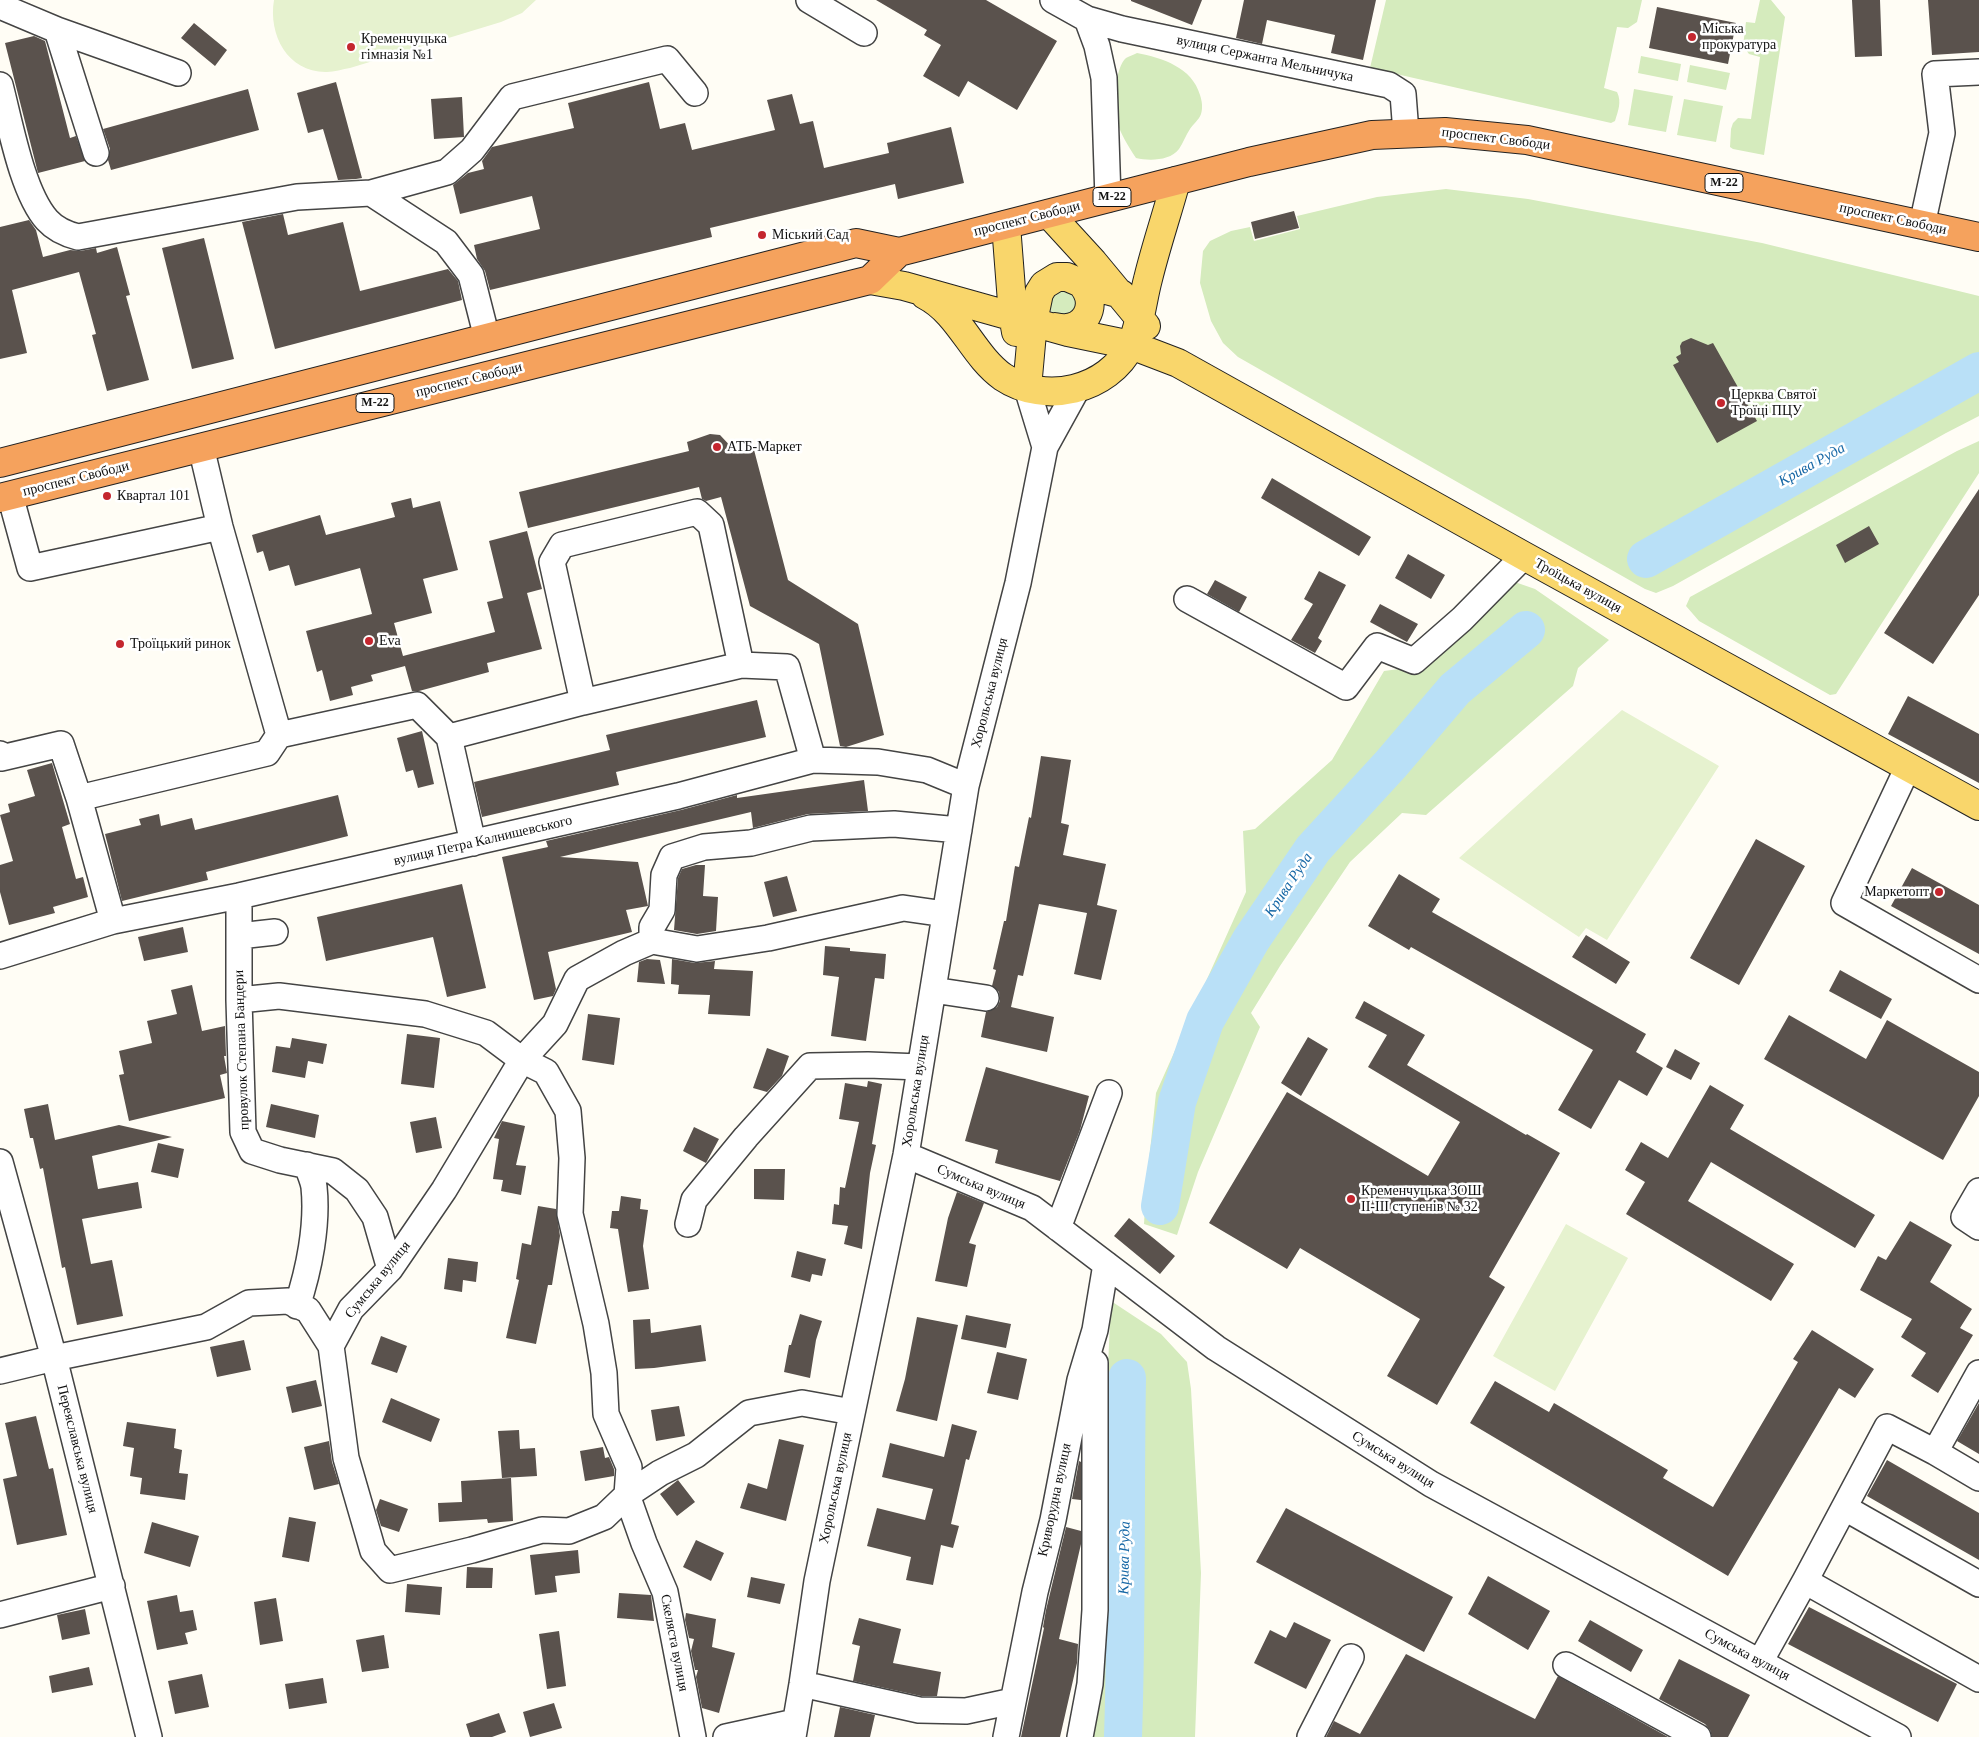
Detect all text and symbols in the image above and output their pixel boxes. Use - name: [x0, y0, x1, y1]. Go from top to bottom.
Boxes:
- place label: Міська прокуратура: [1702, 21, 1776, 54]
- place label: Кременчуцька гімназія №1: [361, 31, 447, 64]
- marker: Міська прокуратура: [1686, 31, 1698, 43]
- street label: вулиця Сержанта Мельничука: [1175, 32, 1355, 86]
- marker: Кременчуцька гімназія №1: [345, 41, 357, 53]
- street label: проспект Свободи: [1441, 124, 1551, 154]
- road number: М-22: [1705, 174, 1743, 192]
- road number: М-22: [1093, 188, 1131, 206]
- street label: проспект Свободи: [972, 198, 1082, 240]
- street label: проспект Свободи: [1838, 199, 1948, 239]
- place label: Міський Сад: [772, 227, 849, 243]
- marker: Міський Сад: [756, 229, 768, 241]
- street label: проспект Свободи: [414, 359, 524, 401]
- place label: Церква Святої Троїці ПЦУ: [1731, 387, 1816, 420]
- road number: М-22: [356, 393, 394, 412]
- marker: Церква Святої Троїці ПЦУ: [1715, 397, 1727, 409]
- place label: АТБ-Маркет: [727, 439, 802, 455]
- water label: Крива Руда: [1776, 439, 1848, 491]
- marker: АТБ-Маркет: [711, 441, 723, 453]
- street label: проспект Свободи: [21, 458, 131, 500]
- place label: Квартал 101: [117, 488, 190, 504]
- marker: Квартал 101: [101, 490, 113, 502]
- street label: Троїцька вулиця: [1532, 555, 1624, 617]
- place label: Eva: [379, 633, 401, 649]
- marker: Eva: [363, 635, 375, 647]
- place label: Троїцький ринок: [130, 636, 231, 652]
- street label: Хорольська вулиця: [968, 636, 1012, 750]
- marker: Троїцький ринок: [114, 638, 126, 650]
- street label: вулиця Петра Калнишевського: [392, 812, 574, 870]
- water label: Крива Руда: [1261, 850, 1317, 920]
- place label: Маркетопт: [1864, 884, 1929, 900]
- marker: Маркетопт: [1933, 886, 1945, 898]
- street label: провулок Степана Бандери: [231, 970, 253, 1130]
- street label: Хорольська вулиця: [899, 1034, 933, 1148]
- street label: Сумська вулиця: [934, 1161, 1028, 1213]
- place label: Кременчуцька ЗОШ ІІ-ІІІ ступенів № 32: [1361, 1183, 1482, 1216]
- marker: Кременчуцька ЗОШ ІІ-ІІІ ступенів № 32: [1345, 1193, 1357, 1205]
- street label: Сумська вулиця: [342, 1238, 414, 1322]
- street label: Переяславська вулиця: [53, 1383, 101, 1515]
- street label: Сумська вулиця: [1348, 1428, 1438, 1492]
- street label: Хорольська вулиця: [816, 1431, 856, 1545]
- street label: Криворудна вулиця: [1035, 1442, 1075, 1558]
- water label: Крива Руда: [1115, 1521, 1135, 1595]
- street label: Скеляста вулиця: [656, 1593, 692, 1693]
- street label: Сумська вулиця: [1701, 1625, 1793, 1685]

